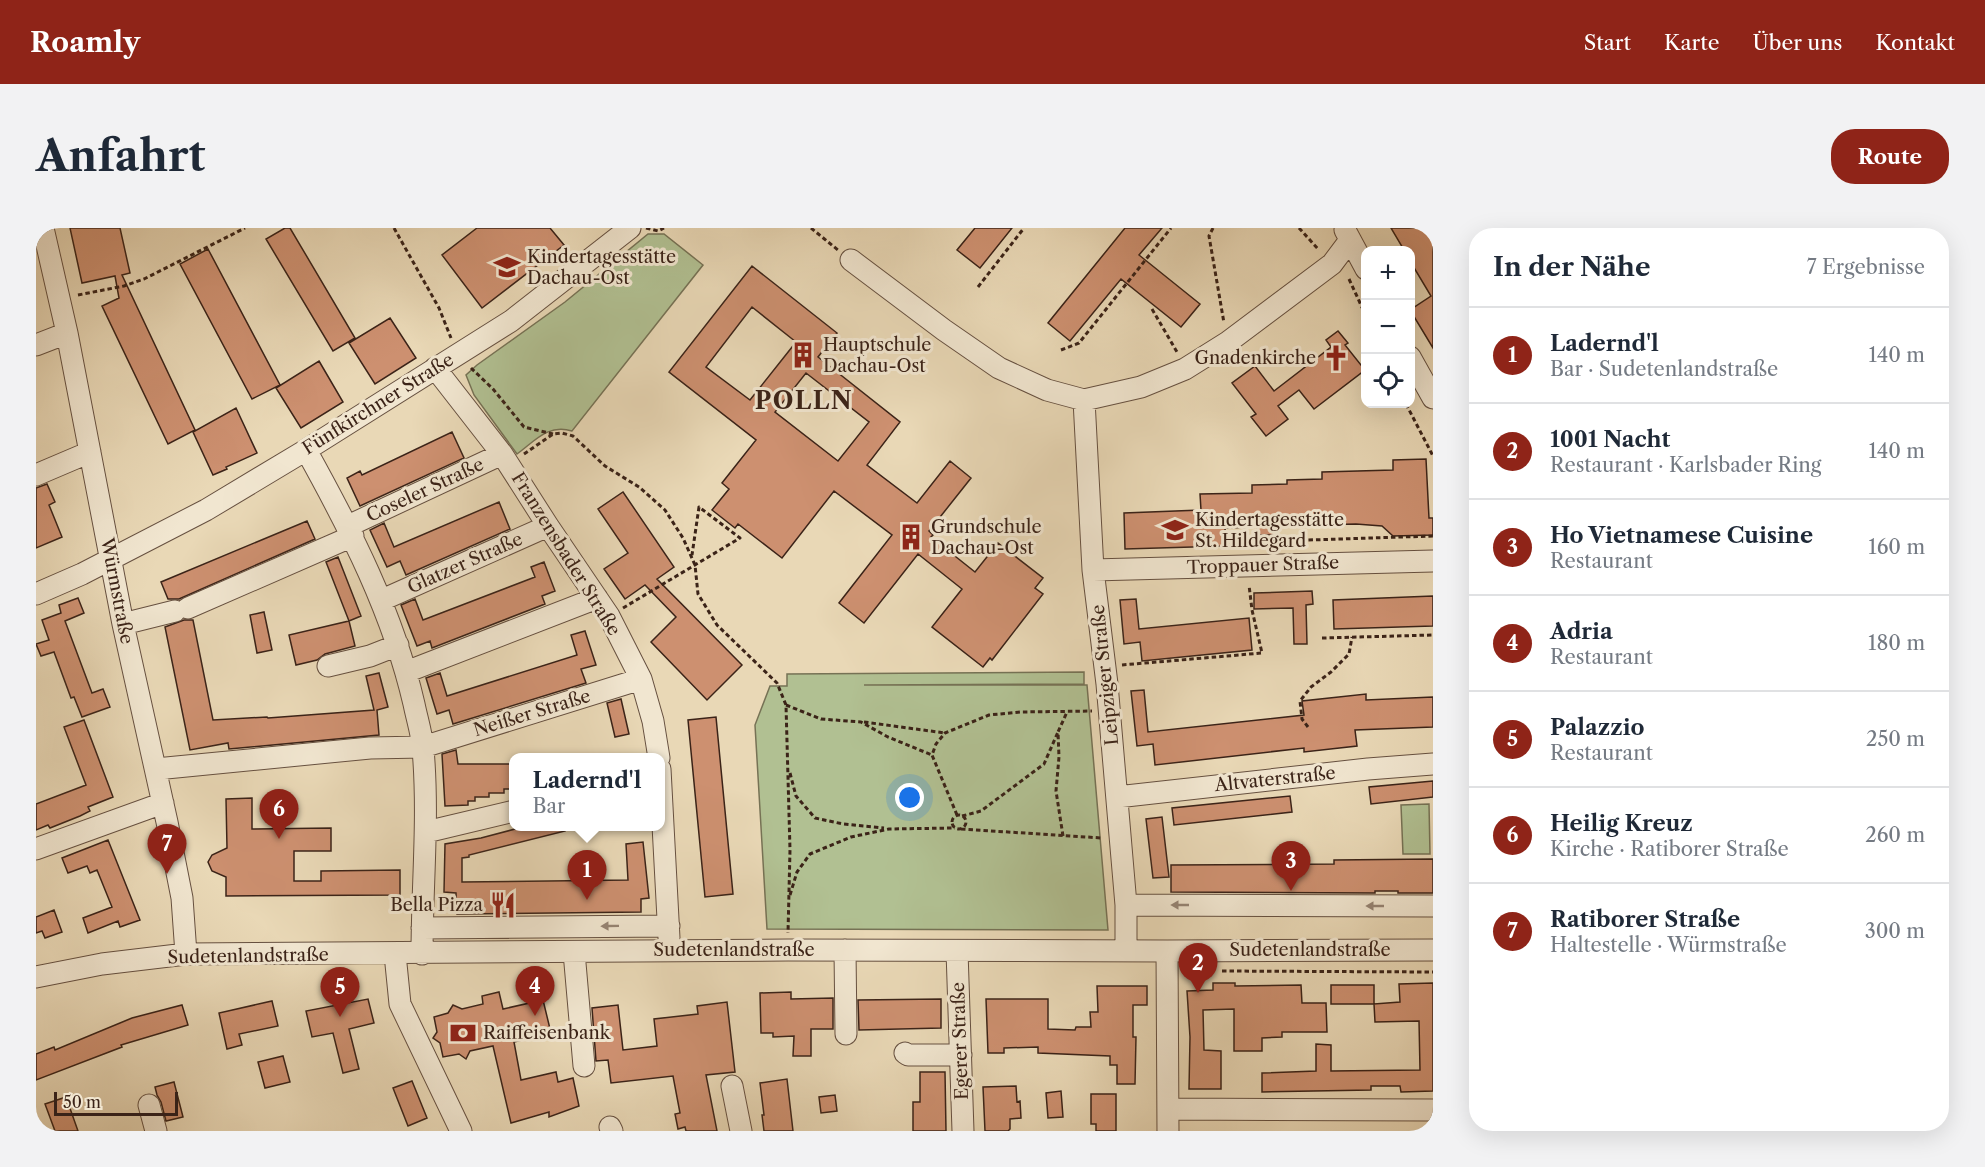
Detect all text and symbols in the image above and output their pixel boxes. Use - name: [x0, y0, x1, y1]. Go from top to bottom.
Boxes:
- text: Roamly: [30, 25, 140, 59]
- text: Start: [1584, 30, 1631, 55]
- text: Karte: [1664, 30, 1720, 55]
- text: Über uns: [1753, 30, 1842, 55]
- text: Kontakt: [1875, 30, 1955, 55]
- button: Route: [1831, 129, 1949, 184]
- text: Anfahrt: [36, 130, 205, 182]
- place label: Kindertagesstätte Dachau-Ost: [527, 246, 676, 289]
- map controls: [1361, 246, 1415, 408]
- button: +: [1361, 246, 1415, 300]
- text: In der Nähe: [1493, 251, 1650, 283]
- school or university icon: Kindertagesstätte Dachau-Ost: [492, 252, 522, 282]
- text: 7 Ergebnisse: [1807, 255, 1925, 279]
- button: −: [1361, 300, 1415, 354]
- text: Ladernd'l: [1550, 330, 1659, 357]
- place label: Hauptschule Dachau-Ost: [823, 334, 931, 377]
- building icon: Hauptschule Dachau-Ost: [788, 340, 818, 370]
- church icon: Gnadenkirche: [1321, 343, 1351, 373]
- text: 1: [1508, 343, 1517, 367]
- text: 140 m: [1868, 343, 1925, 367]
- place label: Gnadenkirche: [1194, 347, 1316, 369]
- street label: Fünfkirchner Straße: [298, 349, 458, 459]
- button: locate: [1361, 354, 1415, 408]
- text: Bar · Sudetenlandstraße: [1550, 357, 1778, 381]
- district label: POLLN: [755, 386, 853, 415]
- text: 1001 Nacht: [1550, 426, 1670, 453]
- text: 2: [1507, 439, 1518, 463]
- text: 140 m: [1868, 439, 1925, 463]
- street label: Coseler Straße: [363, 453, 487, 527]
- text: Restaurant · Karlsbader Ring: [1550, 453, 1821, 477]
- street label: Franzensbader Straße: [507, 468, 625, 640]
- place label: Kindertagesstätte St. Hildegard: [1195, 509, 1344, 552]
- school or university icon: Kindertagesstätte St. Hildegard: [1160, 515, 1190, 545]
- place label: Grundschule Dachau-Ost: [931, 516, 1041, 559]
- building icon: Grundschule Dachau-Ost: [896, 522, 926, 552]
- text: Ho Vietnamese Cuisine: [1550, 522, 1813, 549]
- street label: Glatzer Straße: [404, 528, 526, 598]
- street label: Würmstraße: [96, 535, 138, 646]
- text: 3: [1507, 535, 1518, 559]
- text: 160 m: [1868, 535, 1925, 559]
- text: Restaurant: [1550, 549, 1653, 573]
- street label: Troppauer Straße: [1186, 551, 1340, 579]
- street label: Leipziger Straße: [1087, 604, 1123, 746]
- text: Adria: [1550, 618, 1613, 645]
- text: 4: [1507, 631, 1518, 655]
- text: 180 m: [1868, 631, 1925, 655]
- text: Restaurant: [1550, 645, 1653, 669]
- street label: Neißer Straße: [471, 685, 593, 741]
- text: Palazzio: [1550, 714, 1645, 741]
- text: 5: [1507, 727, 1518, 751]
- text: 250 m: [1866, 727, 1925, 751]
- text: Restaurant: [1550, 741, 1653, 765]
- popup: [509, 753, 665, 831]
- street label: Altvaterstraße: [1212, 762, 1337, 796]
- text: Ladernd'l: [533, 767, 641, 794]
- your location: [895, 783, 924, 812]
- pin: 6: [260, 790, 298, 839]
- text: Bar: [533, 794, 566, 818]
- text: Heilig Kreuz: [1550, 810, 1693, 837]
- text: 6: [1507, 823, 1518, 847]
- text: 260 m: [1865, 823, 1925, 847]
- pin: 7: [148, 824, 186, 874]
- text: Kirche · Ratiborer Straße: [1550, 837, 1789, 861]
- pin: 3: [1272, 842, 1310, 891]
- pin: 1: [568, 850, 606, 900]
- restaurant icon: Bella Pizza: [488, 890, 518, 920]
- place label: Bella Pizza: [390, 894, 483, 916]
- one-way arrow: [1170, 901, 1189, 910]
- one-way arrow: [1365, 901, 1384, 911]
- text: Ratiborer Straße: [1550, 906, 1740, 933]
- text: 7: [1507, 919, 1518, 943]
- text: 300 m: [1865, 919, 1925, 943]
- one-way arrow: [601, 921, 620, 931]
- text: Haltestelle · Würmstraße: [1550, 933, 1787, 957]
- street label: Sudetenlandstraße: [653, 939, 815, 961]
- street label: Sudetenlandstraße: [1229, 939, 1391, 961]
- street label: Sudetenlandstraße: [167, 944, 329, 968]
- pin: 2: [1178, 944, 1218, 993]
- pin: 4: [516, 966, 554, 1016]
- pin: 5: [320, 968, 360, 1017]
- street label: Egerer Straße: [947, 982, 973, 1100]
- bank icon: Raiffeisenbank: [448, 1018, 478, 1048]
- place label: Raiffeisenbank: [483, 1022, 612, 1044]
- scale bar: [54, 1089, 178, 1116]
- text: 50 m: [63, 1092, 101, 1112]

